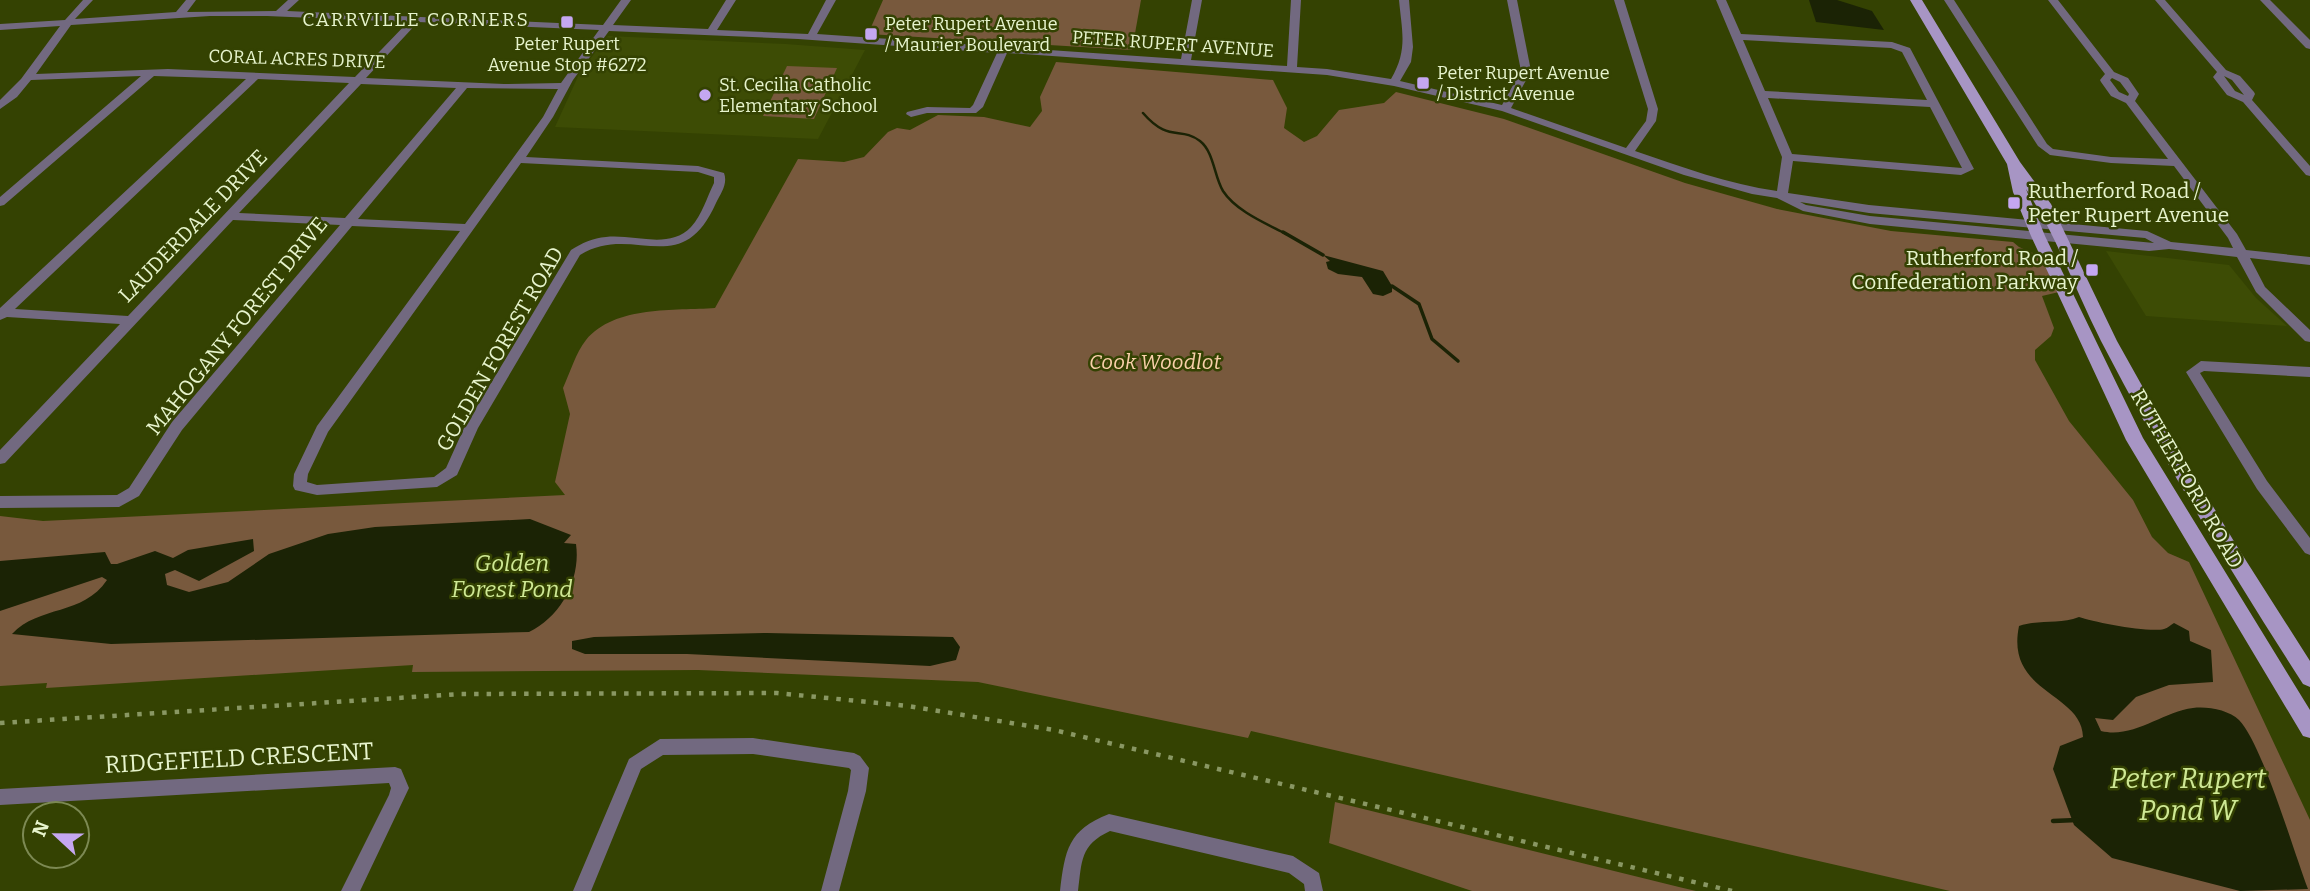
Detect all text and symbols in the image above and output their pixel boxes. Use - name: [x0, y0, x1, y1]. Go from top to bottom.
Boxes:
- district label: CARRVILLE CORNERS: [302, 8, 530, 31]
- place label: Peter Rupert Avenue / Maurier Boulevard: [885, 13, 1058, 56]
- marker: Peter Rupert Avenue Stop #6272: [559, 14, 575, 30]
- marker: Peter Rupert Avenue / Maurier Boulevard: [863, 26, 879, 42]
- street label: PETER RUPERT AVENUE: [1071, 26, 1275, 62]
- place label: Peter Rupert Avenue Stop #6272: [487, 33, 647, 76]
- street label: CORAL ACRES DRIVE: [208, 45, 386, 73]
- place label: Peter Rupert Avenue / District Avenue: [1437, 62, 1610, 105]
- place label: St. Cecilia Catholic Elementary School: [719, 74, 878, 117]
- marker: Peter Rupert Avenue / District Avenue: [1415, 75, 1431, 91]
- marker: St. Cecilia Catholic Elementary School: [697, 87, 713, 103]
- street label: LAUDERDALE DRIVE: [113, 144, 273, 308]
- place label: Rutherford Road / Peter Rupert Avenue: [2028, 178, 2229, 228]
- marker: Rutherford Road / Peter Rupert Avenue: [2006, 195, 2022, 211]
- street label: MAHOGANY FOREST DRIVE: [141, 212, 333, 440]
- street label: GOLDEN FOREST ROAD: [431, 242, 569, 456]
- place label: Rutherford Road / Confederation Parkway: [1851, 245, 2079, 295]
- marker: Rutherford Road / Confederation Parkway: [2084, 262, 2100, 278]
- park label: Cook Woodlot: [1089, 349, 1221, 375]
- street label: RUTHERFORD ROAD: [2125, 385, 2249, 573]
- water label: Golden Forest Pond: [451, 549, 573, 603]
- street label: RIDGEFIELD CRESCENT: [104, 737, 374, 779]
- water label: Peter Rupert Pond W: [2110, 762, 2267, 827]
- north arrow: [21, 800, 91, 870]
- text: N: [27, 817, 54, 840]

